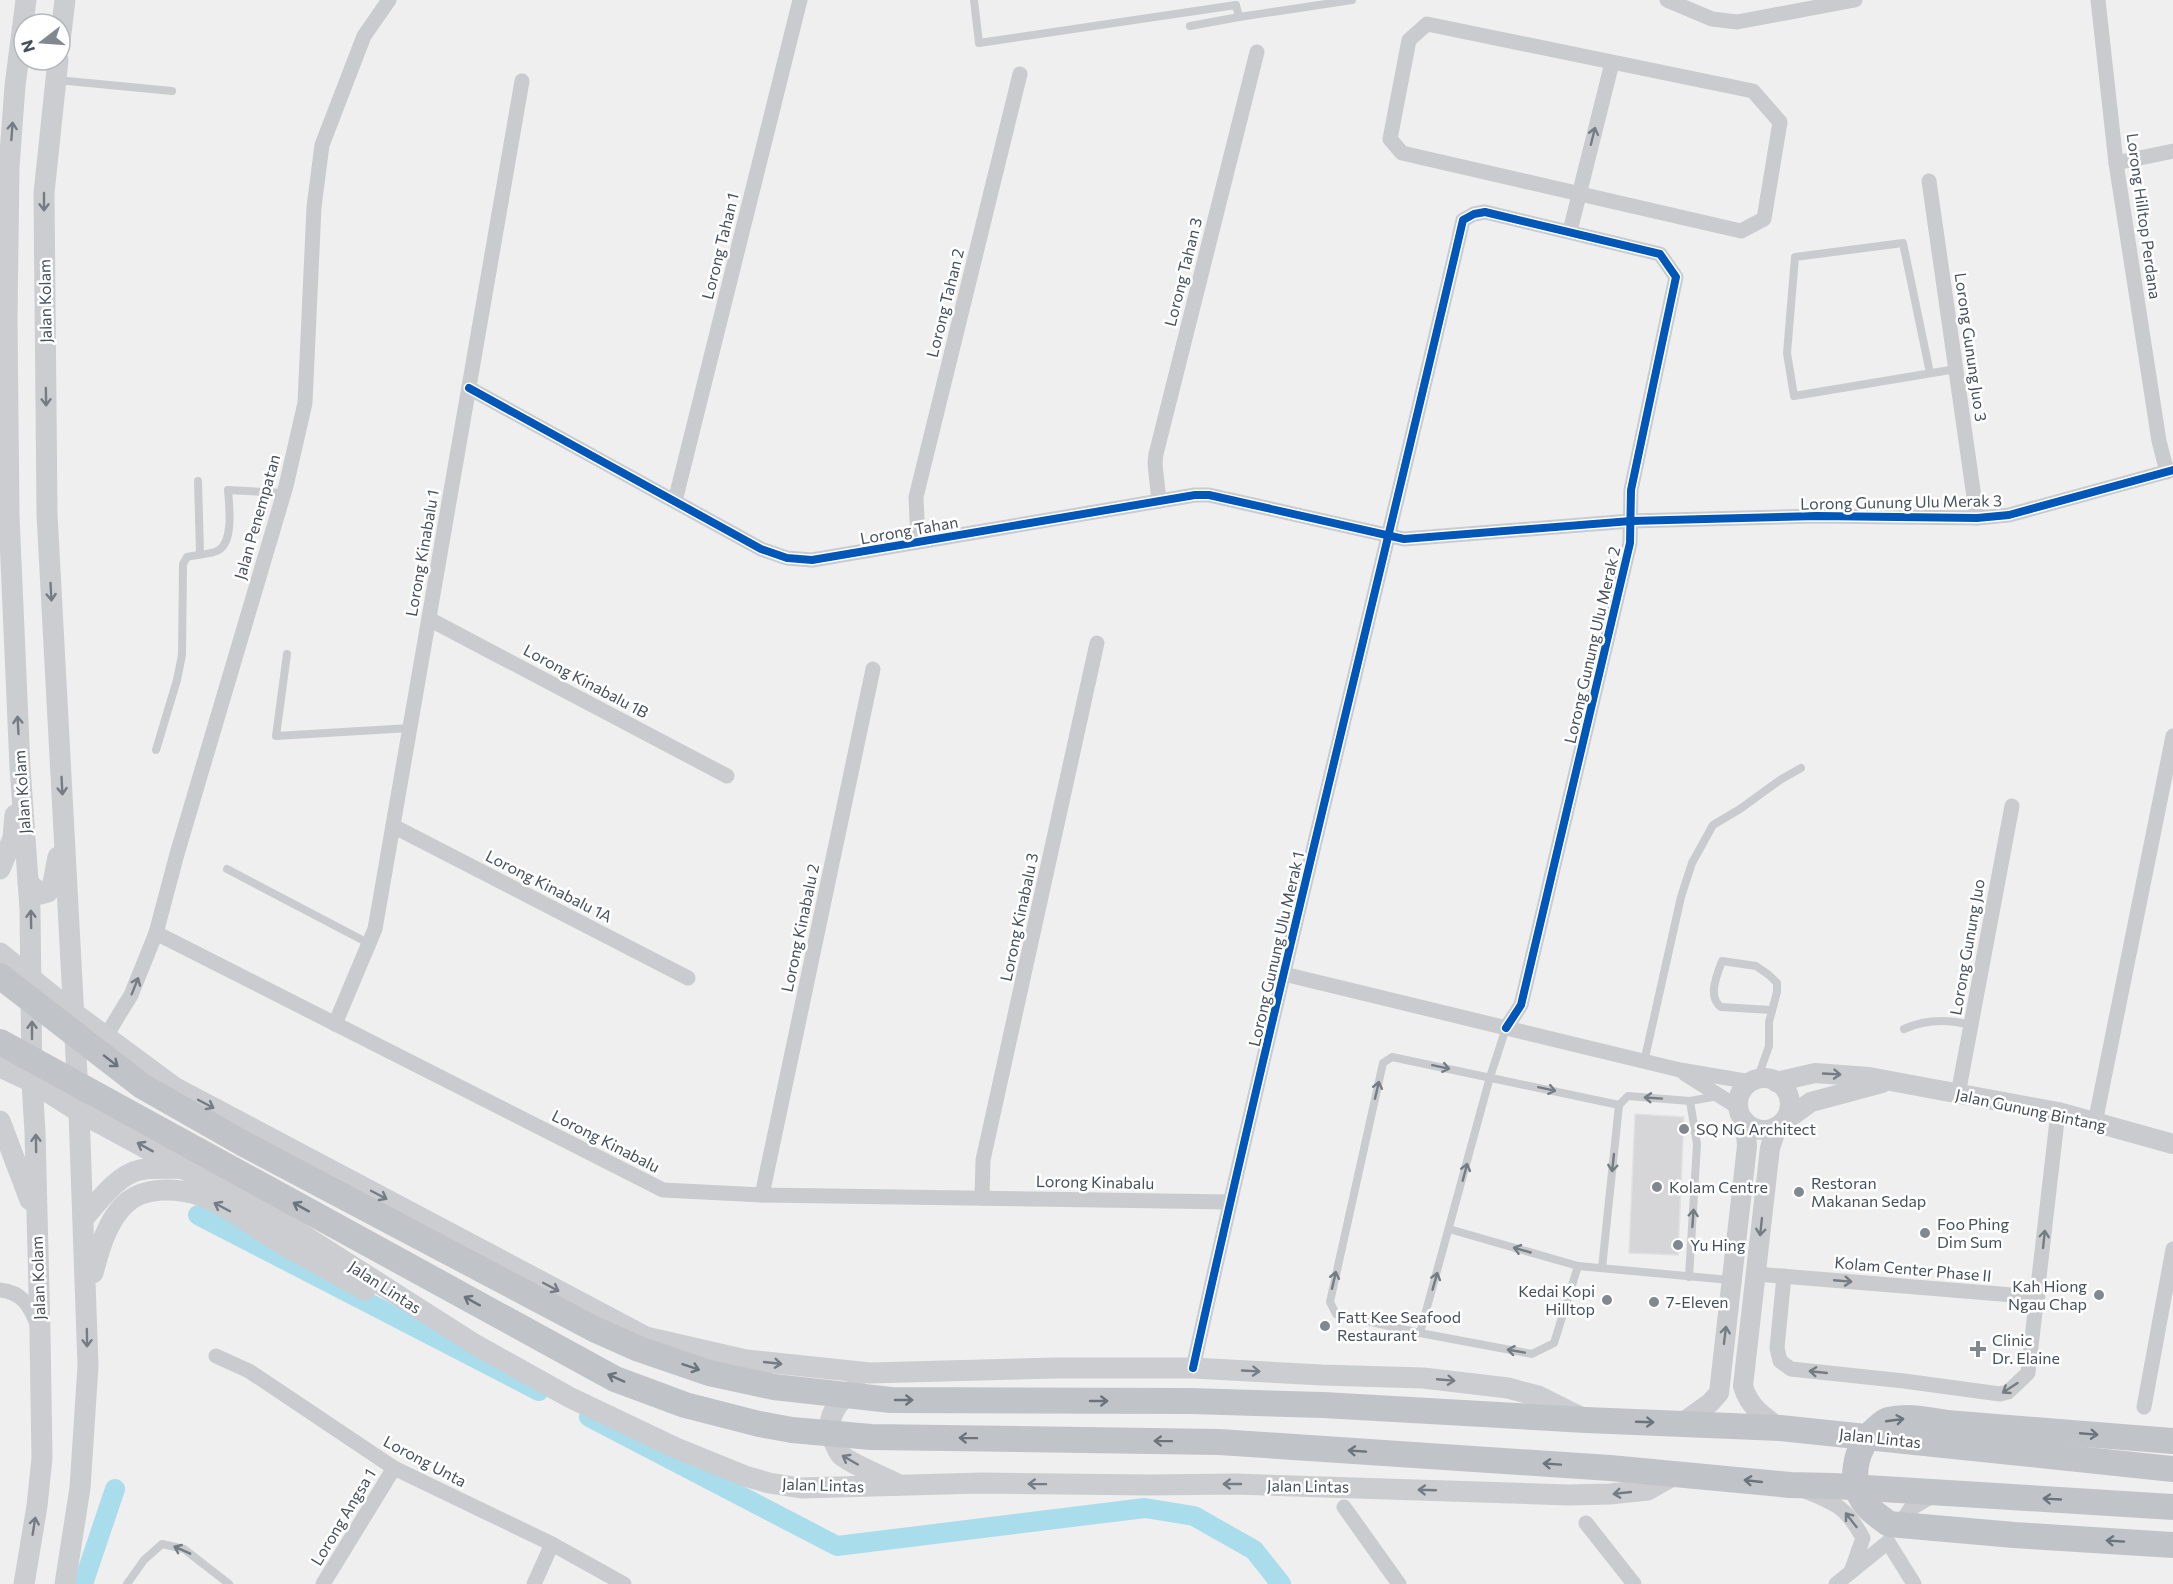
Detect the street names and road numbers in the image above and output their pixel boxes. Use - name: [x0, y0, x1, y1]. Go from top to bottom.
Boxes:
- street label: Lorong Hilltop Perdana: [2123, 132, 2166, 300]
- street label: Lorong Tahan 1: [697, 191, 742, 301]
- street label: Lorong Tahan 3: [1160, 216, 1205, 328]
- street label: Lorong Tahan 2: [922, 247, 967, 359]
- street label: Jalan Kolam: [34, 259, 55, 343]
- street label: Lorong Gunung Juo 3: [1952, 271, 1991, 423]
- street label: Jalan Penempatan: [230, 452, 283, 582]
- street label: Lorong Kinabalu 1: [401, 488, 442, 618]
- street label: Lorong Gunung Ulu Merak 3: [1800, 490, 2002, 513]
- street label: Lorong Tahan: [858, 512, 959, 547]
- street label: Lorong Gunung Ulu Merak 2: [1560, 544, 1623, 745]
- street label: Lorong Kinabalu 1B: [521, 640, 652, 722]
- street label: Jalan Kolam: [9, 750, 34, 835]
- street label: Lorong Kinabalu 1A: [483, 845, 616, 926]
- street label: Lorong Gunung Ulu Merak 1: [1244, 849, 1307, 1048]
- street label: Lorong Kinabalu 3: [996, 851, 1041, 983]
- street label: Lorong Kinabalu 2: [777, 862, 822, 994]
- street label: Lorong Gunung Juo: [1945, 877, 1988, 1017]
- street label: Jalan Gunung Bintang: [1954, 1084, 2109, 1135]
- street label: Lorong Kinabalu: [549, 1105, 663, 1176]
- street label: Lorong Kinabalu: [1036, 1171, 1154, 1192]
- street label: Jalan Kolam: [27, 1236, 48, 1320]
- street label: Kolam Center Phase II: [1834, 1252, 1992, 1285]
- street label: Jalan Lintas: [346, 1256, 425, 1317]
- street label: Jalan Lintas: [1838, 1424, 1922, 1451]
- street label: Lorong Unta: [381, 1431, 470, 1490]
- street label: Lorong Angsa 1: [306, 1465, 379, 1569]
- street label: Jalan Lintas: [782, 1474, 864, 1495]
- street label: Jalan Lintas: [1267, 1475, 1349, 1496]

